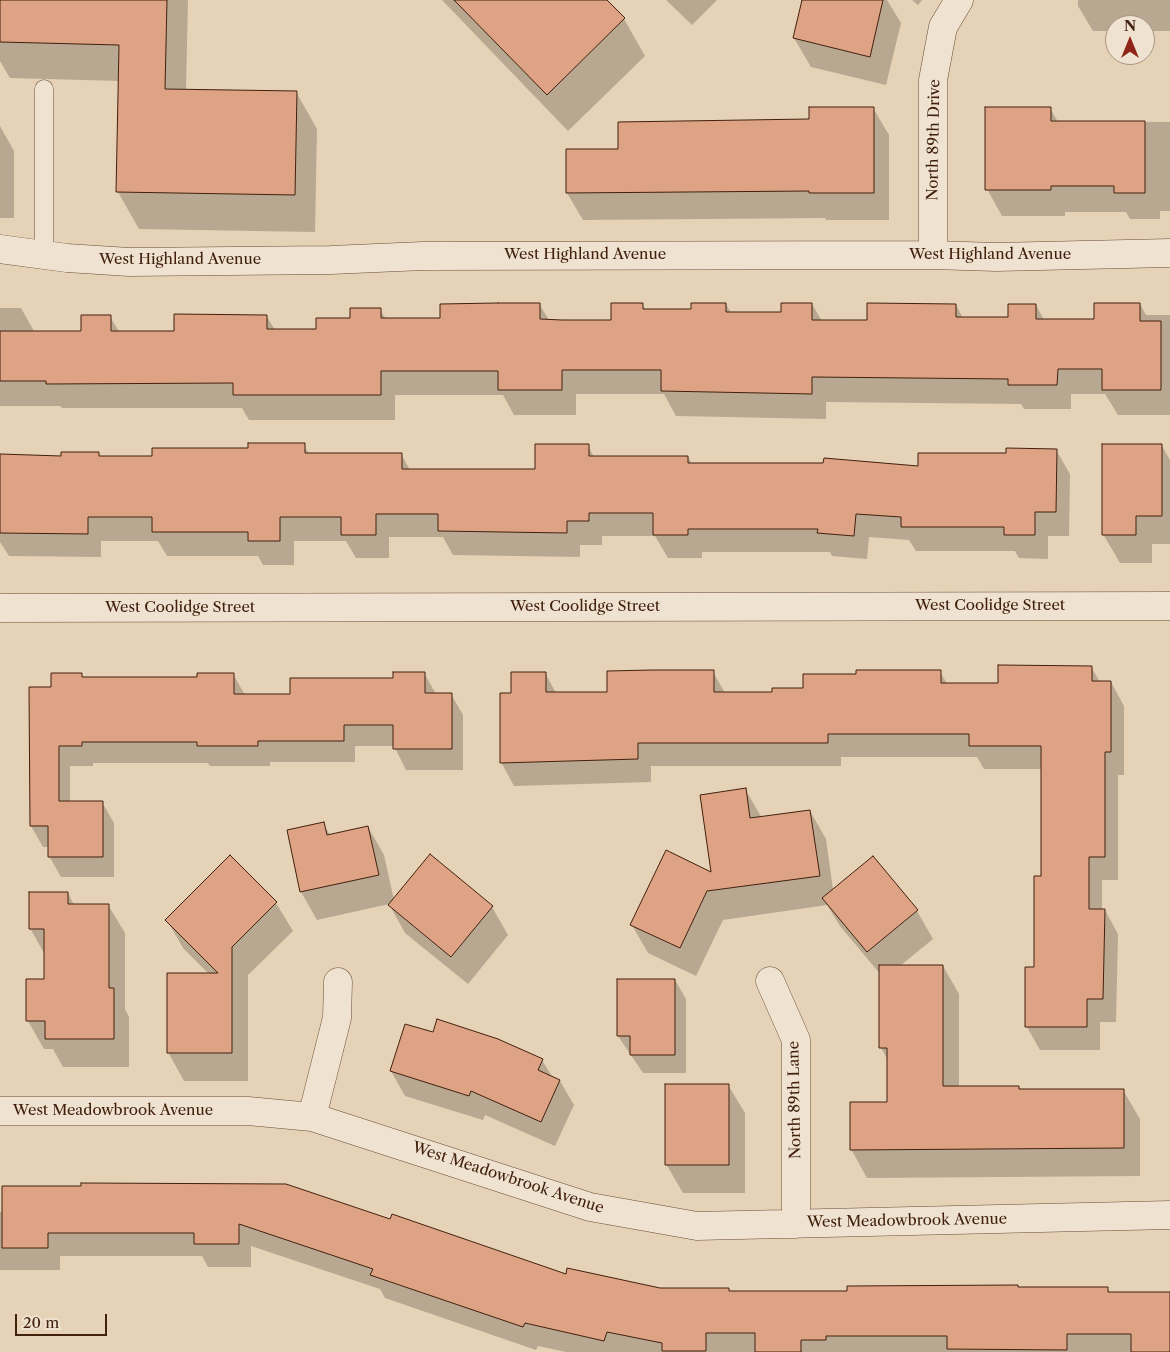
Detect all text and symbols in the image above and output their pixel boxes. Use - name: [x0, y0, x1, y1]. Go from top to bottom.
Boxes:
- north arrow: [1105, 15, 1155, 65]
- text: N: [1124, 17, 1136, 35]
- street label: North 89th Drive: [924, 79, 944, 201]
- street label: West Highland Avenue: [504, 246, 666, 264]
- street label: West Highland Avenue: [909, 246, 1071, 264]
- street label: West Highland Avenue: [99, 251, 261, 269]
- street label: West Coolidge Street: [915, 597, 1065, 615]
- street label: West Coolidge Street: [510, 598, 660, 616]
- street label: West Coolidge Street: [105, 599, 255, 617]
- street label: North 89th Lane: [785, 1041, 805, 1159]
- street label: West Meadowbrook Avenue: [13, 1102, 213, 1120]
- street label: West Meadowbrook Avenue: [410, 1138, 606, 1218]
- street label: West Meadowbrook Avenue: [807, 1210, 1007, 1232]
- scale bar: [18, 1304, 110, 1336]
- text: 20 m: [23, 1313, 59, 1332]

